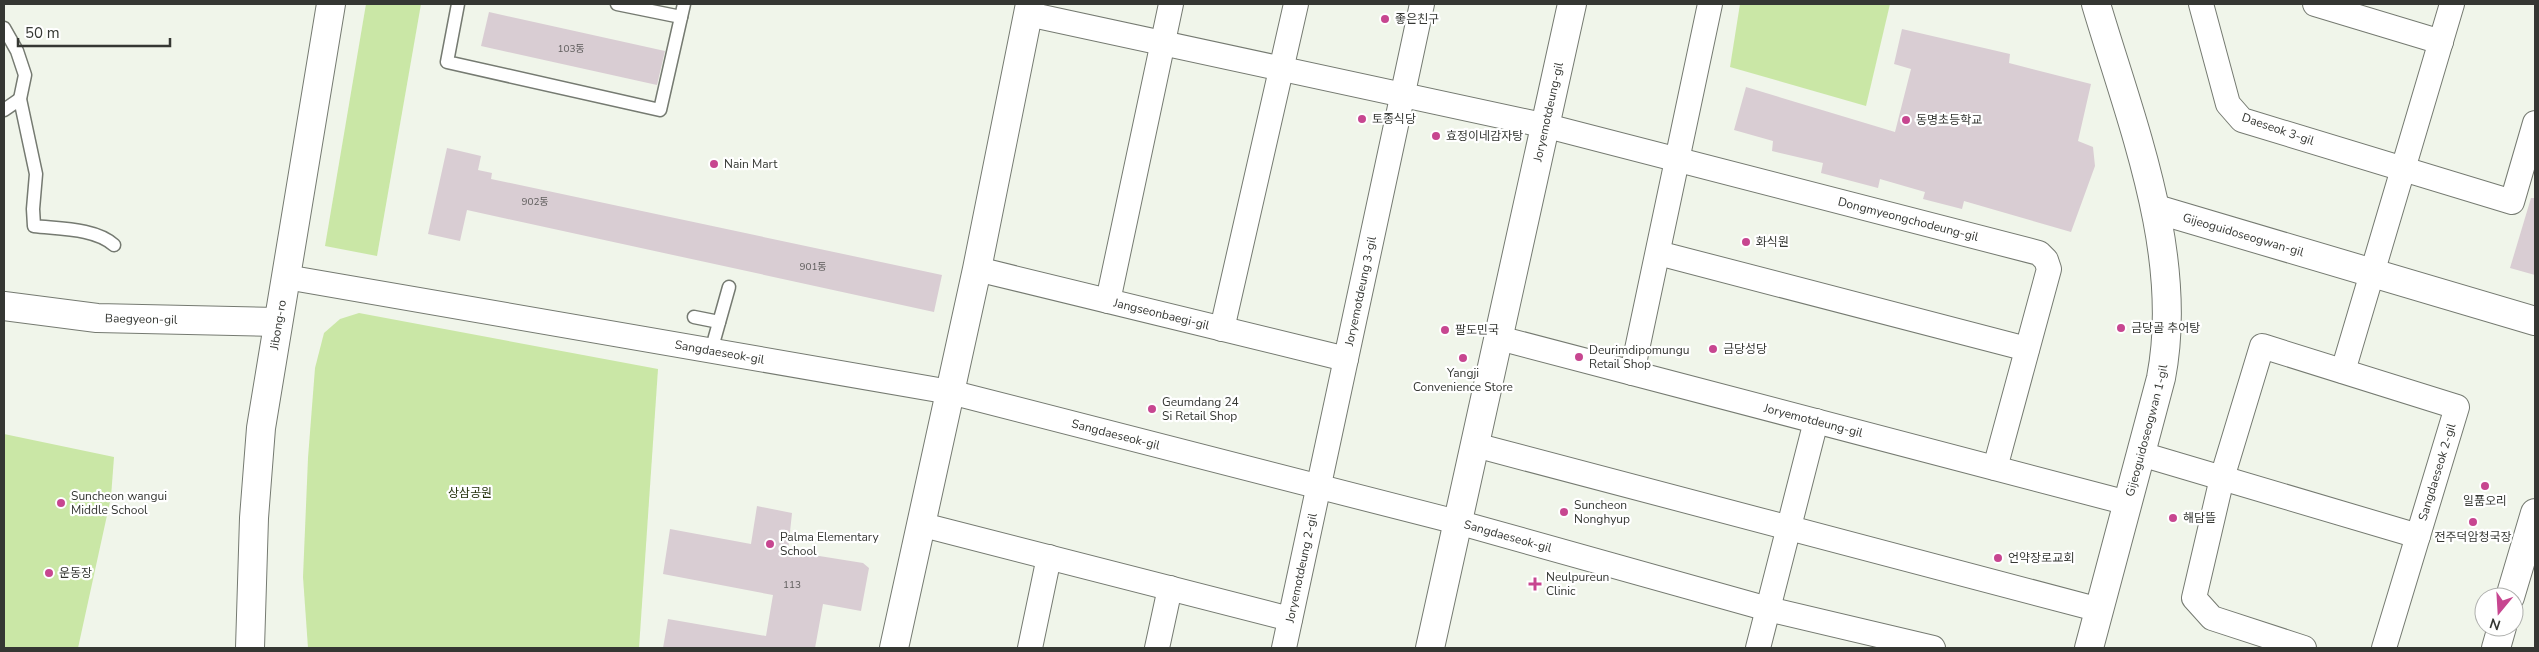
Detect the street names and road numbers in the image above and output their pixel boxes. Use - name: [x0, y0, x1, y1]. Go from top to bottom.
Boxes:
- street label: Joryemotdeung-gil: [1529, 60, 1567, 164]
- street label: Daeseok 3-gil: [2240, 109, 2317, 149]
- street label: Dongmyeongchodeung-gil: [1836, 193, 1981, 245]
- street label: Gijeoguidoseogwan-gil: [2181, 209, 2306, 260]
- street label: Joryemotdeung 3-gil: [1341, 234, 1380, 348]
- street label: Jangseonbaegi-gil: [1111, 294, 1212, 334]
- street label: Jibong-ro: [266, 298, 290, 352]
- street label: Baegyeon-gil: [105, 310, 178, 328]
- street label: Sangdaeseok-gil: [674, 336, 766, 368]
- street label: Gijeoguidoseogwan 1-gil: [2122, 363, 2171, 498]
- street label: Joryemotdeung-gil: [1761, 400, 1865, 441]
- street label: Sangdaeseok-gil: [1070, 415, 1162, 454]
- street label: Sangdaeseok 2-gil: [2415, 421, 2460, 523]
- street label: Joryemotdeung 2-gil: [1281, 511, 1321, 625]
- street label: Sangdaeseok-gil: [1462, 516, 1554, 556]

